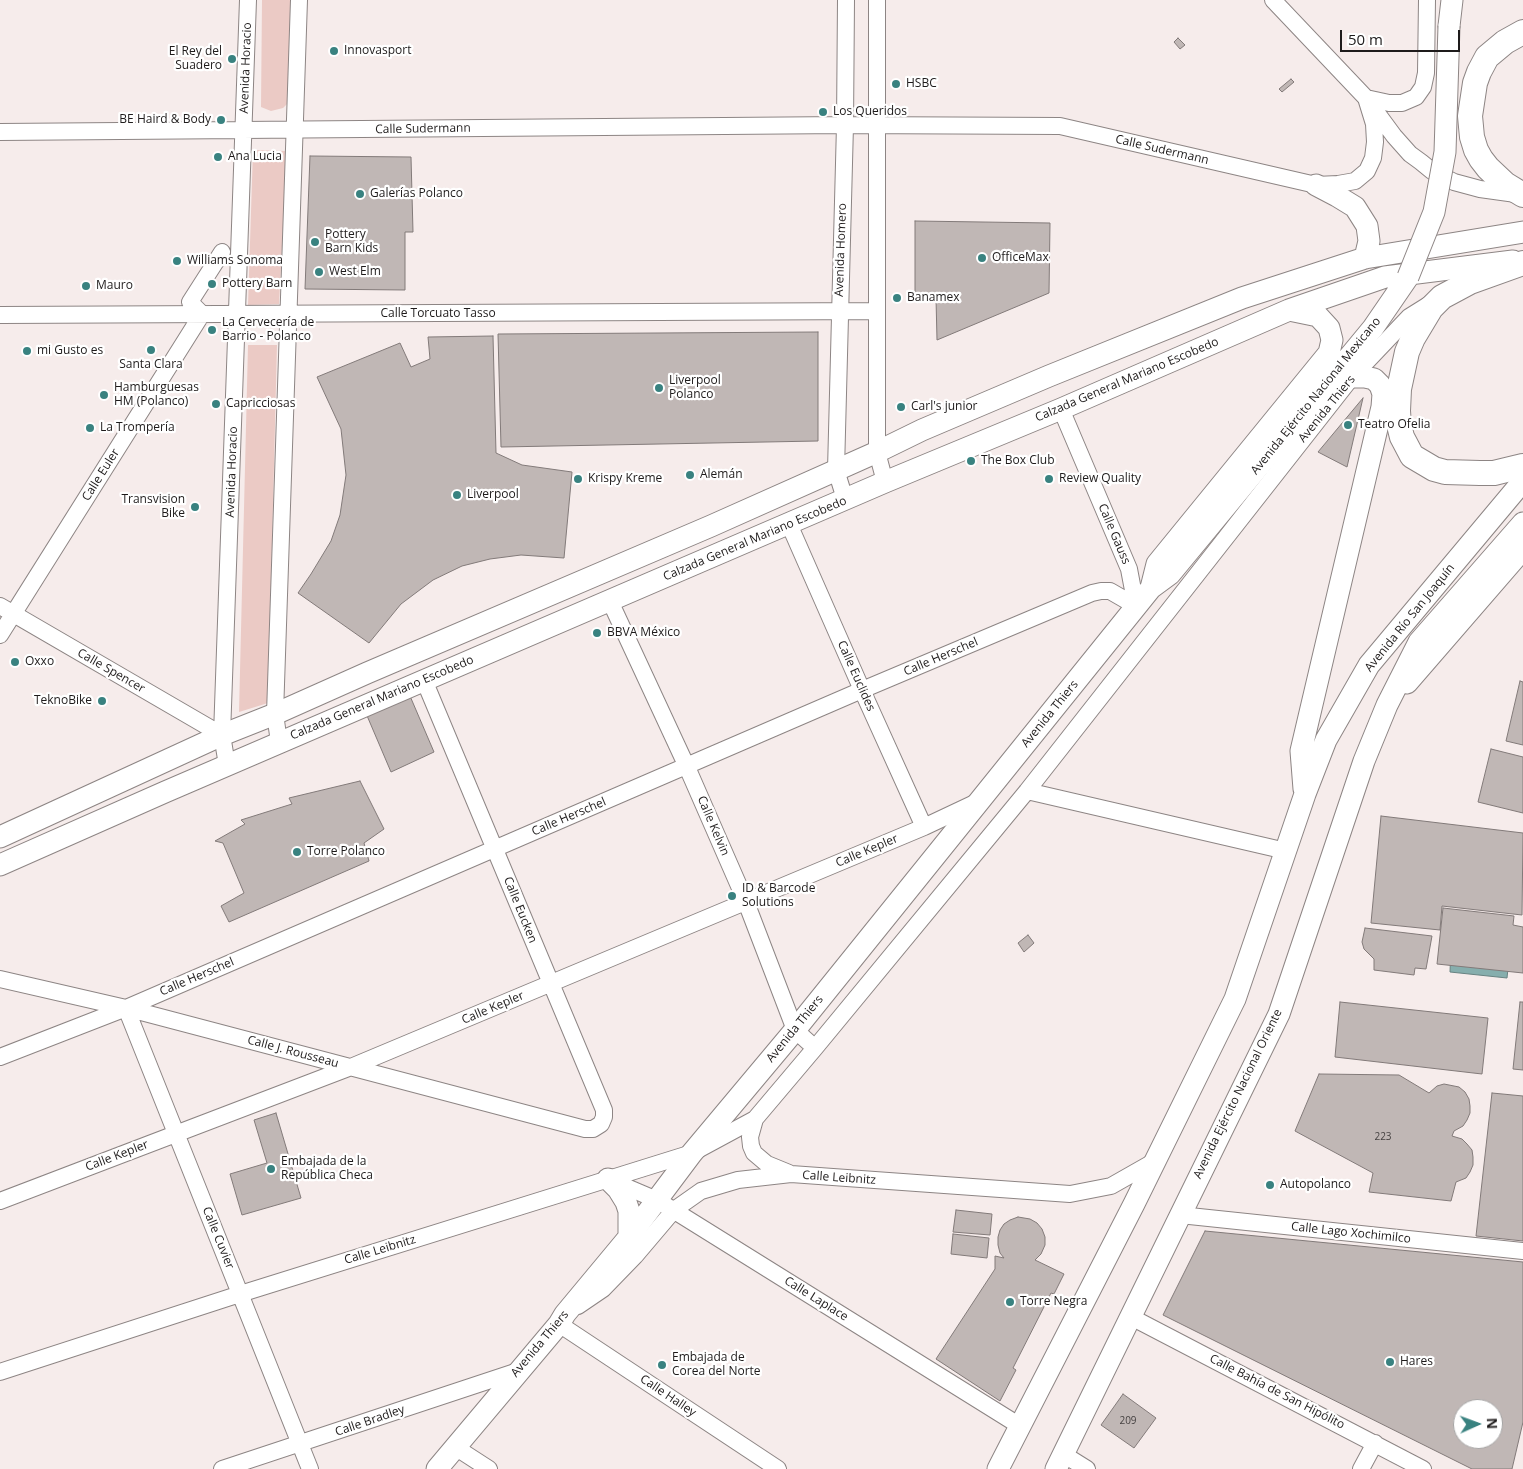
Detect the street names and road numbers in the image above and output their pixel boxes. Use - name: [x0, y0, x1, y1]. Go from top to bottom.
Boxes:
- street label: Avenida Horacio: [237, 22, 255, 114]
- street label: Calle Sudermann: [375, 121, 471, 137]
- street label: Calle Sudermann: [1114, 132, 1210, 168]
- street label: Avenida Homero: [832, 203, 850, 297]
- street label: Calle Torcuato Tasso: [380, 307, 496, 321]
- street label: Avenida Ejército Nacional Mexicano: [1248, 314, 1384, 478]
- street label: Calzada General Mariano Escobedo: [1033, 335, 1221, 425]
- street label: Avenida Thiers: [1296, 373, 1358, 445]
- street label: Avenida Horacio: [223, 426, 241, 518]
- street label: Calle Euler: [79, 446, 123, 504]
- street label: Calzada General Mariano Escobedo: [661, 494, 849, 584]
- street label: Calle Gauss: [1095, 502, 1133, 566]
- street label: Avenida Río San Joaquín: [1362, 561, 1458, 675]
- street label: Calle Herschel: [902, 635, 980, 679]
- street label: Calle Euclides: [834, 638, 878, 714]
- street label: Calle Spencer: [75, 646, 147, 696]
- street label: Calzada General Mariano Escobedo: [288, 653, 476, 743]
- street label: Avenida Thiers: [1019, 678, 1081, 750]
- street label: Calle Kelvin: [694, 794, 732, 858]
- street label: Calle Herschel: [530, 795, 608, 839]
- street label: Calle Kepler: [834, 831, 900, 871]
- street label: Calle Eucken: [500, 875, 540, 945]
- street label: Calle Herschel: [158, 955, 236, 999]
- street label: Calle Kepler: [460, 988, 526, 1028]
- street label: Avenida Thiers: [764, 993, 826, 1065]
- street label: Avenida Ejército Nacional Oriente: [1191, 1007, 1285, 1181]
- street label: Calle J. Rousseau: [246, 1033, 340, 1071]
- street label: Calle Kepler: [83, 1137, 151, 1175]
- street label: Calle Leibnitz: [802, 1168, 876, 1188]
- street label: Calle Cuvier: [199, 1205, 237, 1271]
- street label: Calle Lago Xochimilco: [1290, 1220, 1412, 1246]
- street label: Calle Leibnitz: [343, 1232, 417, 1268]
- street label: Calle Laplace: [781, 1274, 851, 1324]
- street label: Avenida Thiers: [508, 1308, 572, 1380]
- street label: Calle Bahía de San Hipólito: [1207, 1352, 1347, 1432]
- street label: Calle Halley: [637, 1372, 699, 1420]
- street label: Calle Bradley: [333, 1402, 407, 1440]

